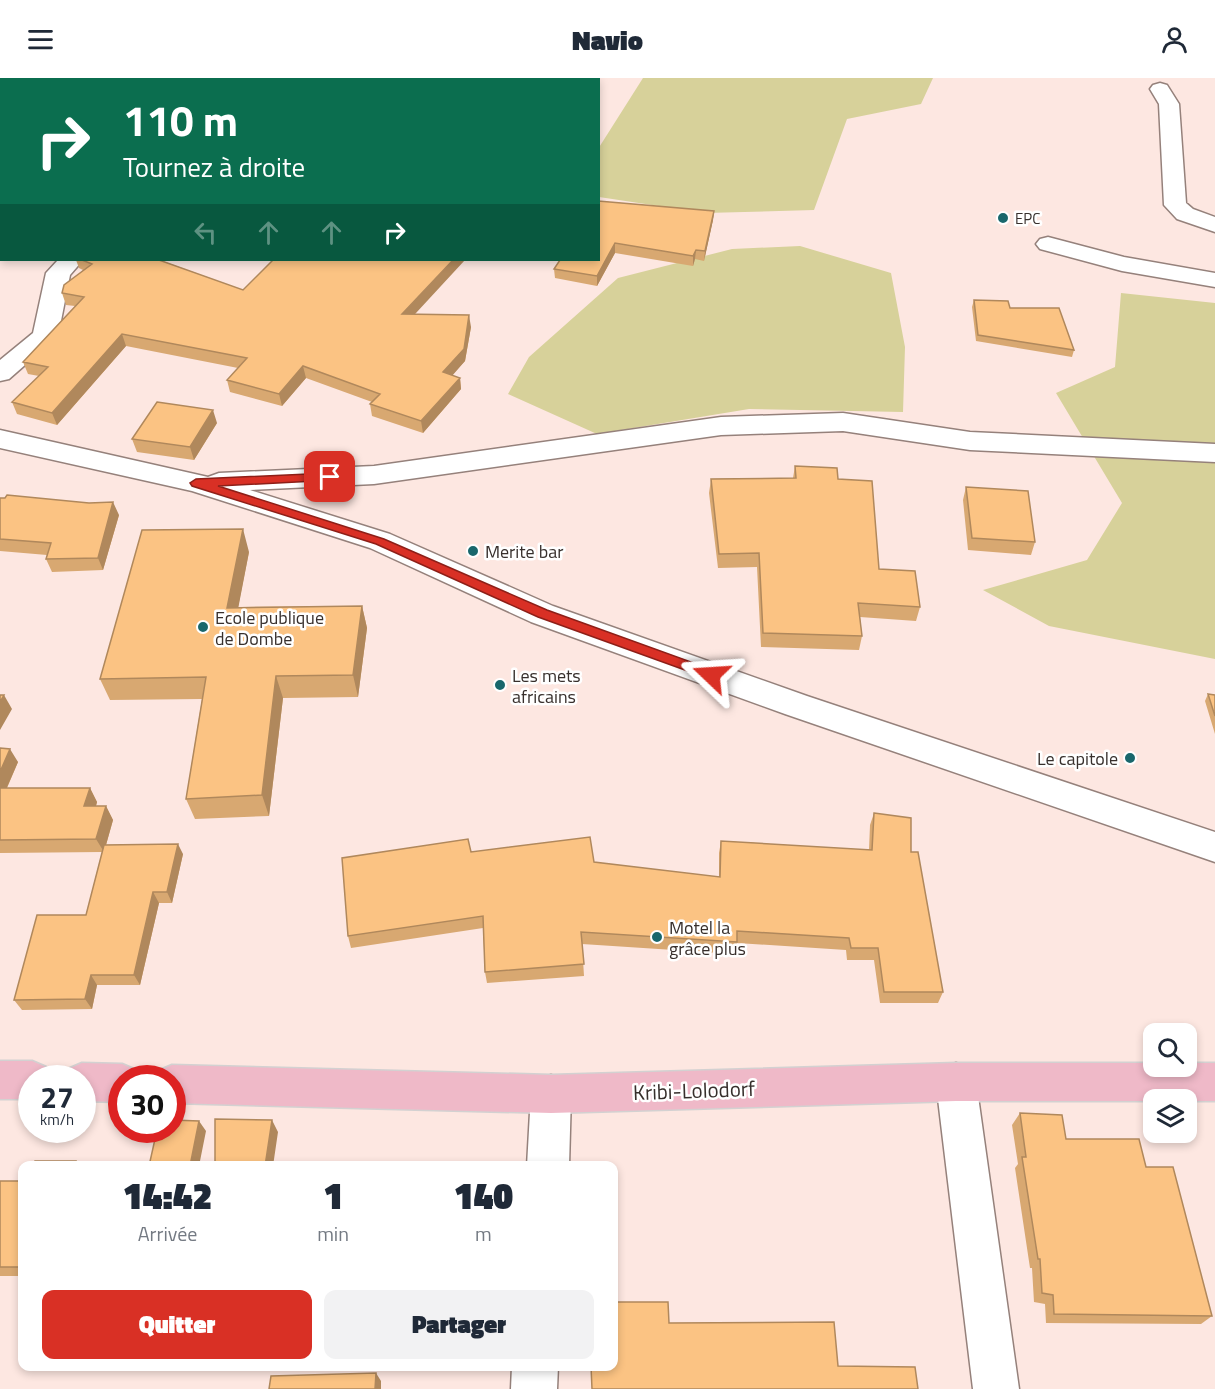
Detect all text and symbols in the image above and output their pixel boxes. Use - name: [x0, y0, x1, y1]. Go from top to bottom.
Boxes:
- text: Navio: [572, 19, 643, 60]
- icon: menu: [24, 23, 57, 56]
- icon: person: [1158, 23, 1191, 56]
- text: 110 m: [123, 88, 238, 152]
- icon: right: [24, 102, 102, 180]
- text: Tournez à droite: [123, 146, 305, 187]
- place label: EPC: [1015, 207, 1040, 230]
- marker: EPC: [996, 211, 1010, 225]
- icon: left: [189, 216, 222, 249]
- icon: ahead: [252, 216, 285, 249]
- icon: ahead: [315, 216, 348, 249]
- icon: right: [378, 216, 411, 249]
- pin: [304, 451, 355, 502]
- icon: arrive: [313, 460, 346, 493]
- place label: Merite bar: [485, 538, 563, 565]
- marker: Merite bar: [466, 544, 480, 558]
- place label: Ecole publique de Dombe: [215, 604, 324, 652]
- marker: Ecole publique de Dombe: [196, 620, 210, 634]
- position arrow: [679, 643, 743, 707]
- place label: Les mets africains: [512, 662, 581, 710]
- marker: Les mets africains: [493, 678, 507, 692]
- place label: Le capitole: [1037, 745, 1118, 772]
- marker: Le capitole: [1123, 751, 1137, 765]
- place label: Motel la grâce plus: [669, 914, 746, 962]
- marker: Motel la grâce plus: [650, 930, 664, 944]
- map controls: [1143, 1023, 1197, 1143]
- button: search: [1143, 1023, 1197, 1077]
- speed limit sign: 30: [108, 1065, 186, 1143]
- street label: Kribi-Lolodorf: [632, 1072, 756, 1108]
- text: 27: [40, 1074, 74, 1120]
- button: layers: [1143, 1089, 1197, 1143]
- text: km/h: [40, 1108, 74, 1131]
- text: 14:42: [123, 1168, 212, 1223]
- text: 1: [323, 1168, 343, 1223]
- text: 140: [454, 1168, 513, 1223]
- text: Arrivée: [138, 1218, 197, 1249]
- text: min: [317, 1218, 349, 1249]
- text: m: [475, 1218, 492, 1249]
- button: Quitter: [42, 1290, 312, 1359]
- button: Partager: [324, 1290, 594, 1359]

